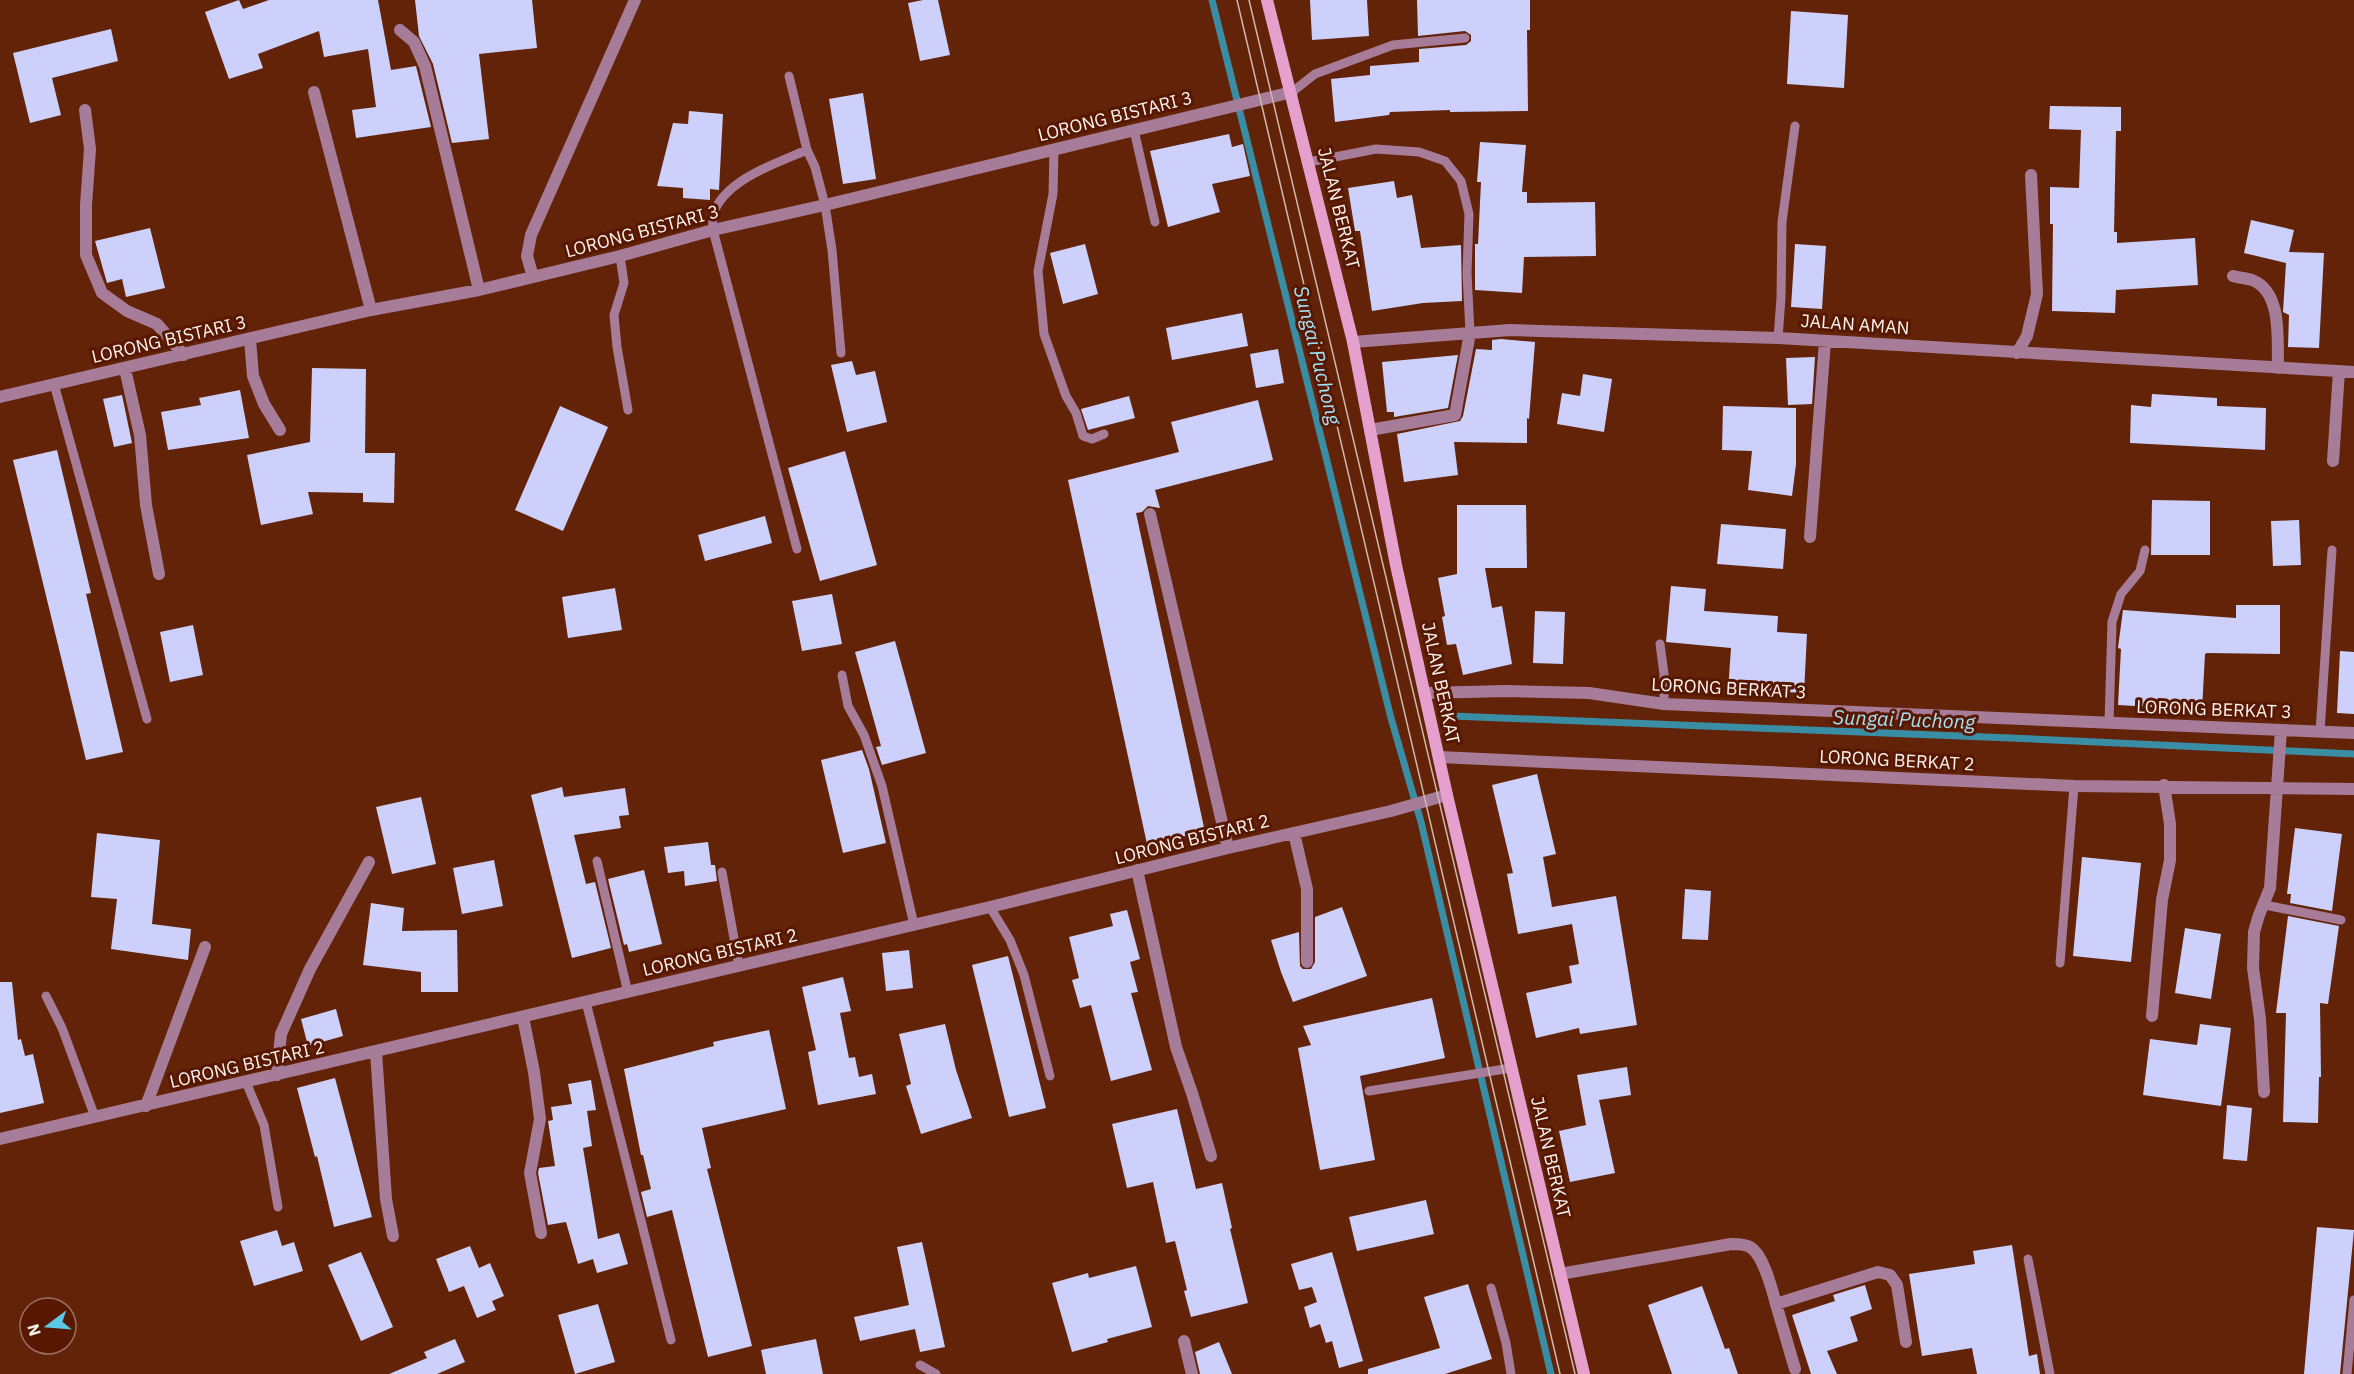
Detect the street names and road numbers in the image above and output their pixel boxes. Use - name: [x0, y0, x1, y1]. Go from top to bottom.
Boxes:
- street label: LORONG BISTARI 3: [1035, 86, 1195, 146]
- street label: JALAN BERKAT: [1313, 145, 1365, 271]
- street label: LORONG BISTARI 3: [563, 199, 721, 263]
- street label: JALAN AMAN: [1800, 309, 1910, 339]
- street label: LORONG BISTARI 3: [89, 310, 249, 368]
- street label: JALAN BERKAT: [1417, 620, 1465, 746]
- street label: LORONG BERKAT 3: [1651, 672, 1807, 704]
- street label: LORONG BERKAT 3: [2136, 695, 2292, 723]
- street label: LORONG BERKAT 2: [1819, 744, 1975, 776]
- street label: LORONG BISTARI 2: [1112, 809, 1272, 869]
- street label: LORONG BISTARI 2: [640, 923, 800, 981]
- street label: LORONG BISTARI 2: [167, 1035, 327, 1093]
- street label: JALAN BERKAT: [1526, 1094, 1576, 1220]

